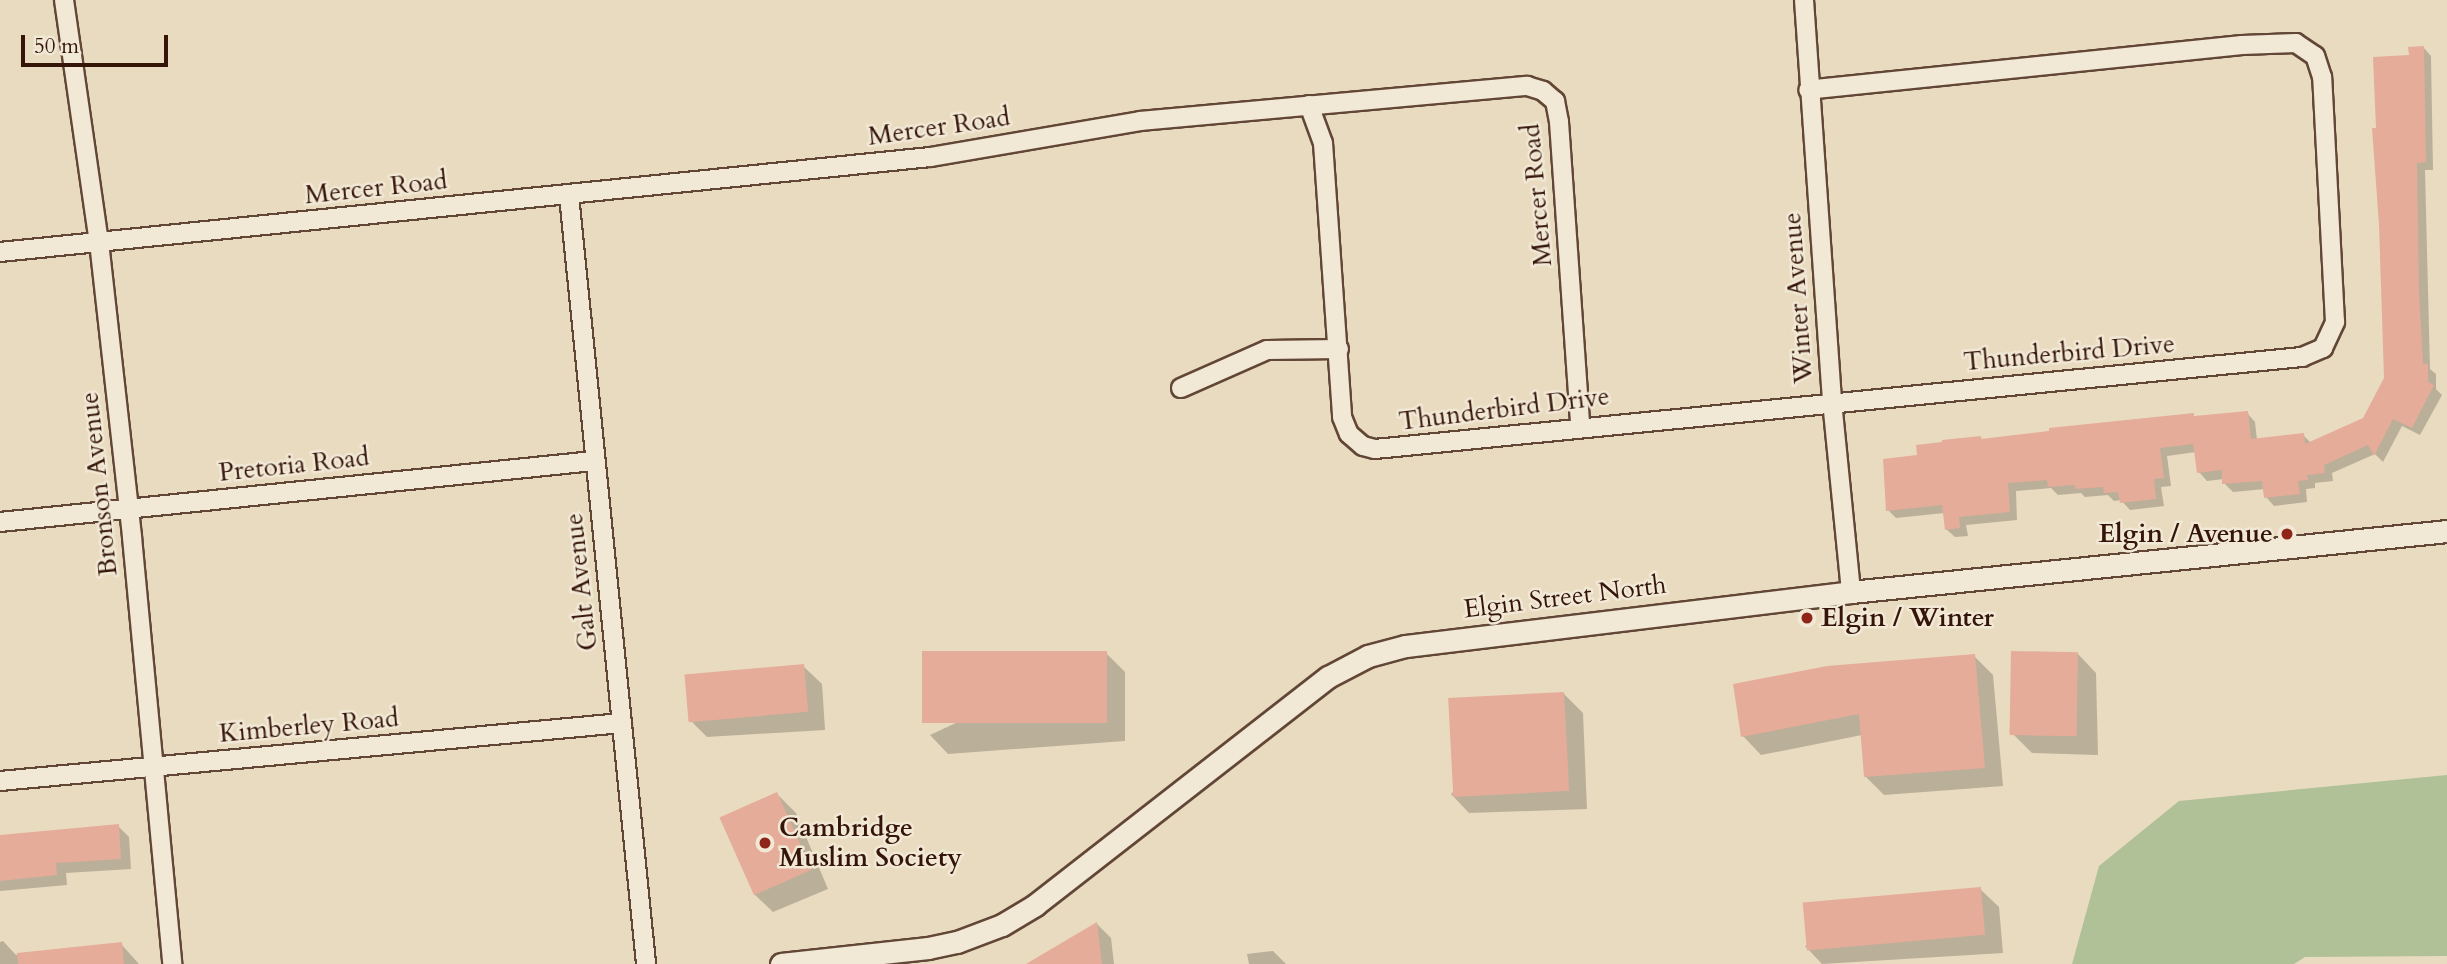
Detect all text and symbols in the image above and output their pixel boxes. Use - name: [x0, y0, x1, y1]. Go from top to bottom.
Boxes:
- scale bar: [24, 21, 172, 65]
- text: 50 m: [34, 32, 79, 61]
- street label: Mercer Road: [866, 102, 1012, 152]
- street label: Mercer Road: [1515, 122, 1559, 268]
- street label: Mercer Road: [303, 165, 449, 211]
- street label: Winter Avenue: [1776, 211, 1820, 385]
- street label: Thunderbird Drive: [1962, 328, 2176, 378]
- street label: Thunderbird Drive: [1397, 381, 1611, 437]
- street label: Bronson Avenue: [74, 390, 124, 578]
- street label: Pretoria Road: [217, 442, 371, 488]
- street label: Galt Avenue: [558, 512, 604, 652]
- place label: Elgin / Avenue: [2098, 518, 2273, 550]
- marker: Elgin / Avenue: [2279, 526, 2295, 542]
- street label: Elgin Street North: [1462, 569, 1668, 625]
- place label: Elgin / Winter: [1821, 602, 1994, 634]
- marker: Elgin / Winter: [1799, 610, 1815, 626]
- street label: Kimberley Road: [218, 703, 400, 749]
- place label: Cambridge Muslim Society: [779, 812, 962, 874]
- marker: Cambridge Muslim Society: [757, 835, 773, 851]

